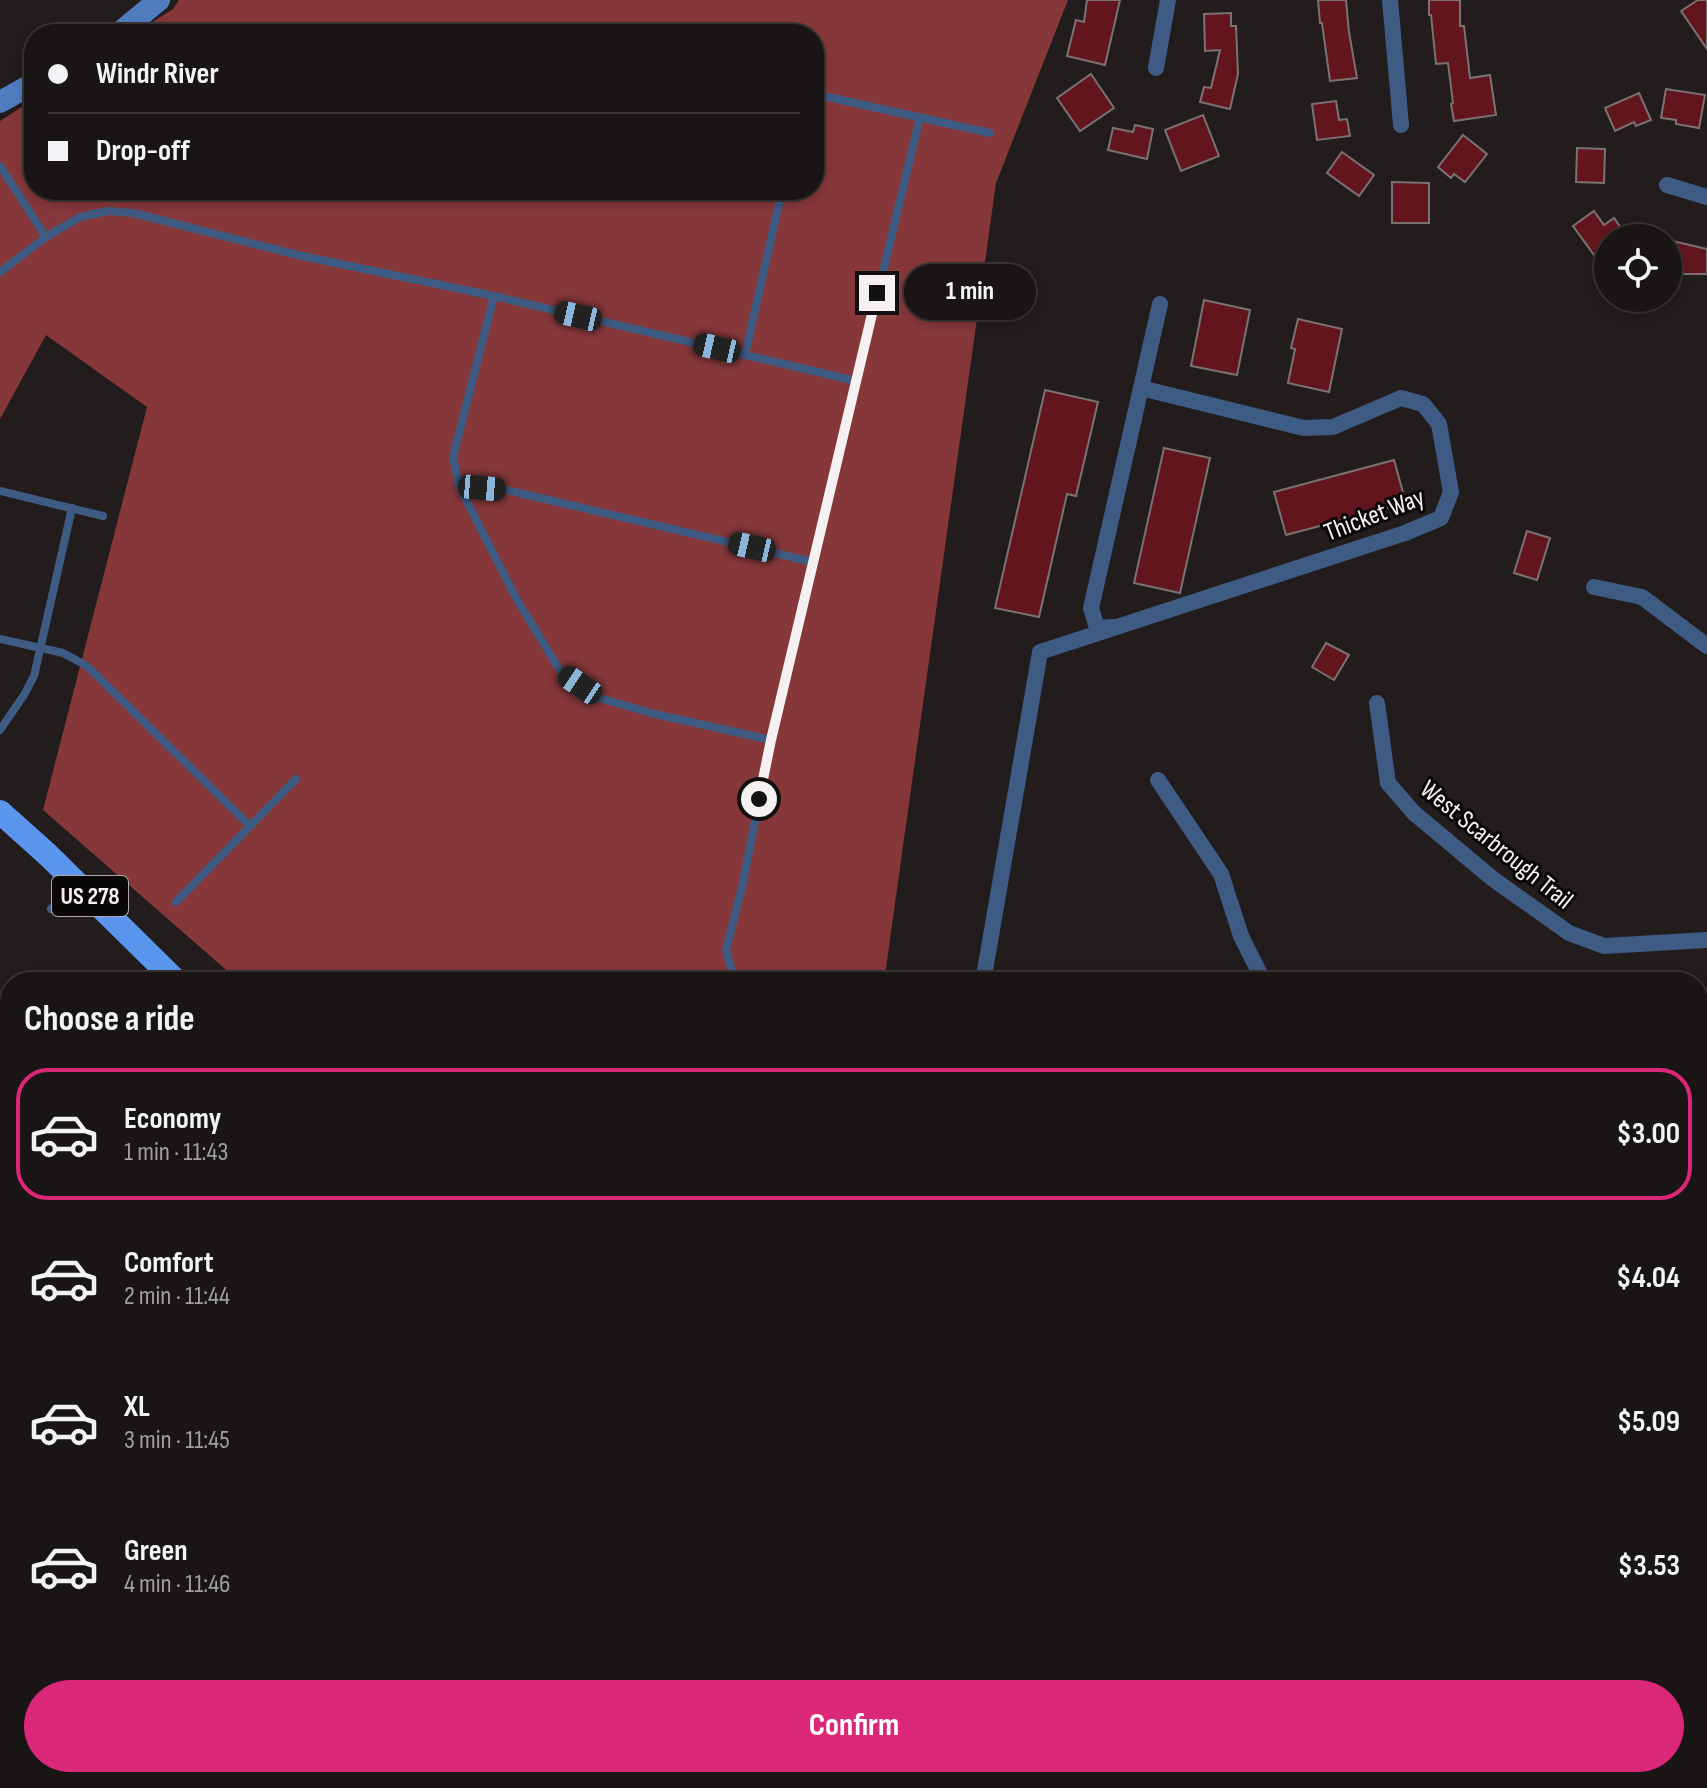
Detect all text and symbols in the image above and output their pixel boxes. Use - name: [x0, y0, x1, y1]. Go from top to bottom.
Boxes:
- text: Windr River: [96, 56, 219, 92]
- text: Drop-off: [96, 133, 190, 169]
- map controls: [1594, 224, 1682, 312]
- button: locate: [1594, 224, 1682, 312]
- callout: 1 min: [905, 265, 1037, 321]
- route end: [859, 275, 895, 311]
- text: 1 min: [946, 276, 994, 307]
- car: [552, 299, 604, 333]
- car: [691, 331, 743, 365]
- car: [457, 474, 507, 502]
- street label: Thicket Way: [1320, 482, 1429, 549]
- car: [726, 530, 778, 564]
- car: [553, 662, 607, 708]
- street label: West Scarbrough Trail: [1413, 774, 1579, 916]
- route start: [741, 781, 777, 817]
- road number: US 278: [52, 876, 128, 916]
- text: Choose a ride: [24, 998, 195, 1041]
- icon: car: [28, 1098, 100, 1170]
- text: Economy: [124, 1101, 221, 1137]
- text: $3.00: [1616, 1116, 1680, 1152]
- text: 1 min · 11:43: [124, 1137, 228, 1168]
- icon: car: [28, 1242, 100, 1314]
- text: Comfort: [124, 1245, 214, 1281]
- text: $4.04: [1616, 1260, 1680, 1296]
- text: 2 min · 11:44: [124, 1281, 230, 1312]
- icon: car: [28, 1386, 100, 1458]
- text: XL: [124, 1389, 150, 1425]
- text: $5.09: [1617, 1404, 1680, 1440]
- text: 3 min · 11:45: [124, 1425, 230, 1456]
- icon: car: [28, 1530, 100, 1602]
- text: Green: [124, 1533, 188, 1569]
- text: $3.53: [1618, 1548, 1680, 1584]
- text: 4 min · 11:46: [124, 1569, 230, 1600]
- button: Confirm: [24, 1680, 1684, 1772]

